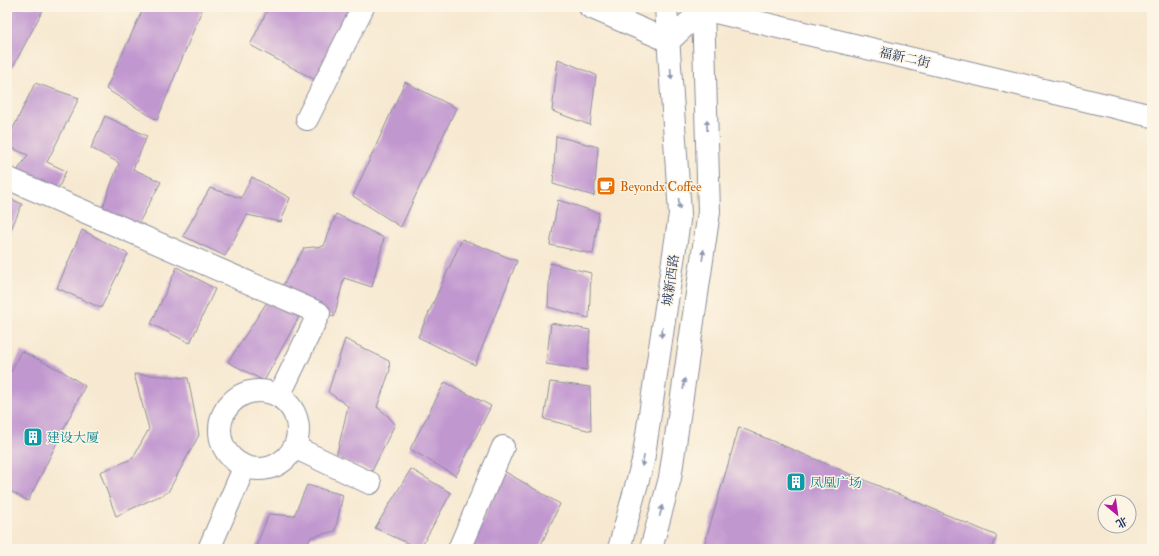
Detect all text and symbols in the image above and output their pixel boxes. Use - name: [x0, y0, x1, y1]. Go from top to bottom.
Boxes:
- street label: 福新二街: [878, 44, 932, 72]
- one-way arrow: [667, 68, 674, 80]
- one-way arrow: [703, 119, 710, 131]
- cafe icon: Beyondx Coffee: [595, 175, 617, 197]
- place label: Beyondx Coffee: [620, 179, 702, 196]
- one-way arrow: [676, 198, 682, 211]
- one-way arrow: [700, 249, 706, 261]
- street label: 城新西路: [659, 253, 683, 307]
- one-way arrow: [659, 326, 665, 338]
- one-way arrow: [681, 378, 687, 390]
- building icon: 建设大厦: [22, 426, 44, 448]
- place label: 建设大厦: [47, 430, 99, 446]
- one-way arrow: [639, 455, 645, 467]
- building icon: 凤凰广场: [785, 471, 807, 493]
- place label: 凤凰广场: [810, 475, 862, 491]
- north arrow: [1097, 494, 1137, 534]
- one-way arrow: [658, 505, 664, 517]
- text: 北: [1114, 514, 1130, 531]

